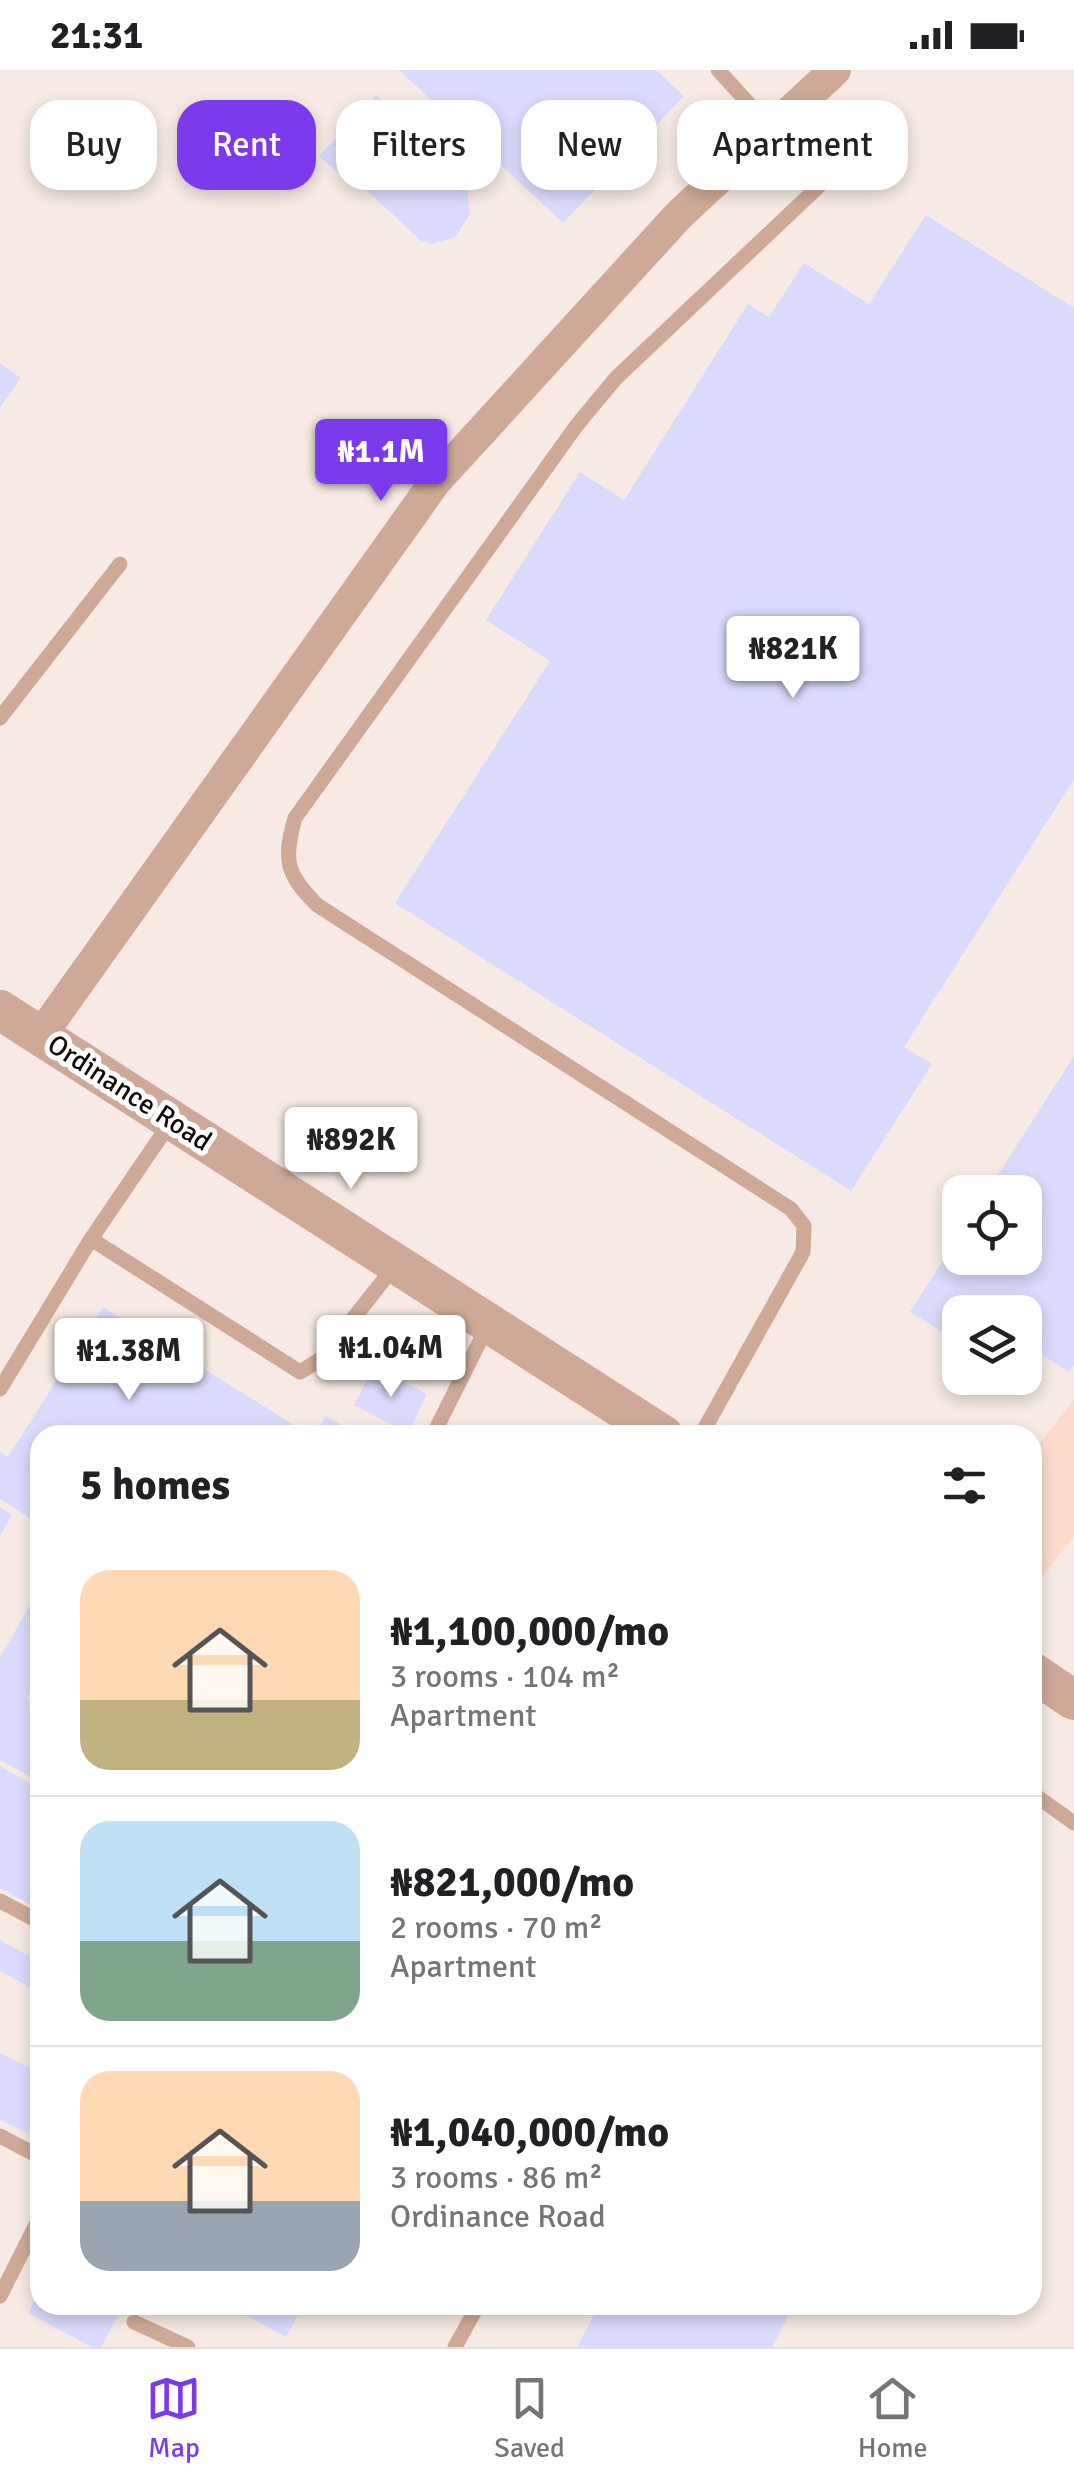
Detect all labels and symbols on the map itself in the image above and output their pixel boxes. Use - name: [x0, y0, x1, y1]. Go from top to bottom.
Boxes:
- pin: ₦1.1M: [311, 419, 451, 504]
- pin: ₦821K: [723, 616, 863, 701]
- street label: Ordinance Road: [41, 1027, 218, 1158]
- pin: ₦892K: [281, 1107, 421, 1192]
- pin: ₦1.04M: [310, 1315, 472, 1400]
- pin: ₦1.38M: [48, 1318, 210, 1403]

